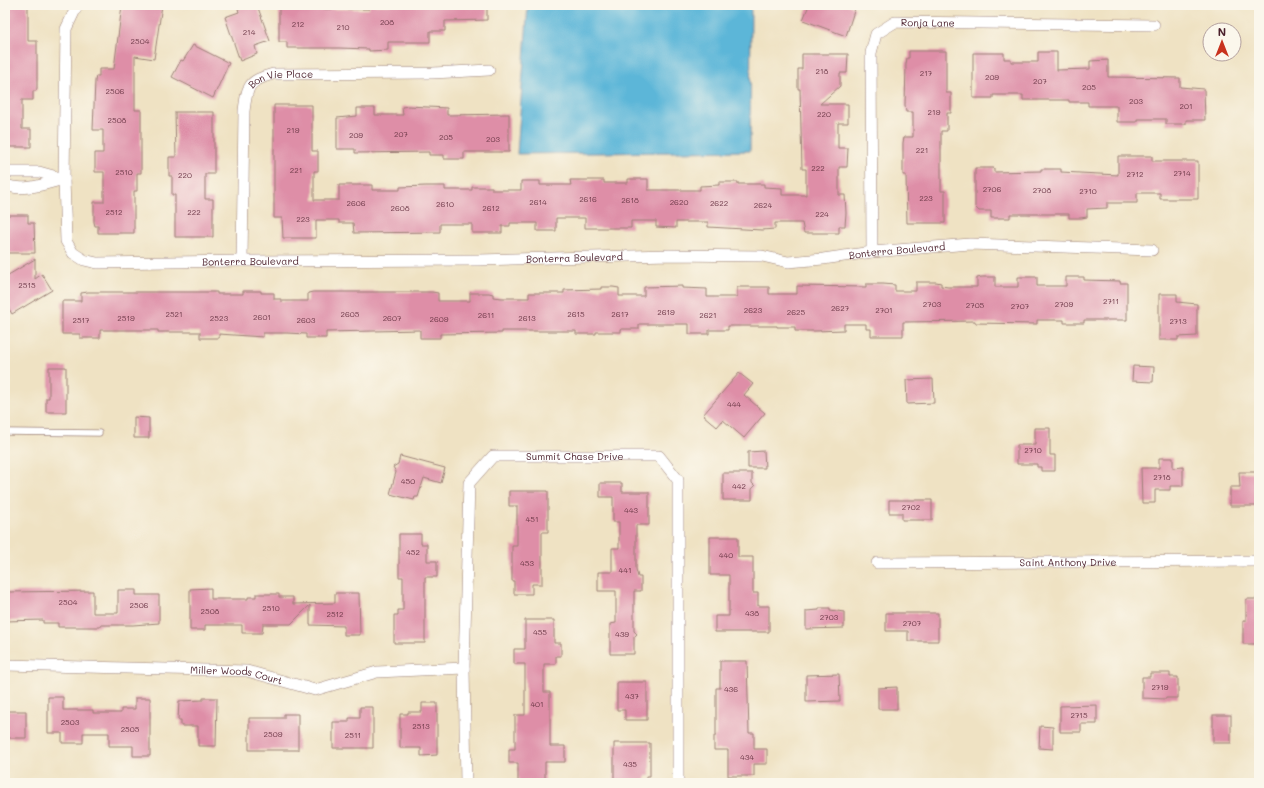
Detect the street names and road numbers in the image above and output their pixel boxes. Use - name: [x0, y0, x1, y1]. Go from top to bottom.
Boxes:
- street label: Ronja Lane: [901, 15, 955, 30]
- street label: Bon Vie Place: [245, 67, 313, 91]
- street label: Bonterra Boulevard: [848, 239, 946, 262]
- street label: Bonterra Boulevard: [526, 249, 623, 266]
- street label: Bonterra Boulevard: [202, 254, 299, 269]
- street label: Summit Chase Drive: [526, 449, 624, 463]
- street label: Saint Anthony Drive: [1019, 555, 1117, 569]
- street label: Miller Woods Court: [190, 663, 284, 688]

